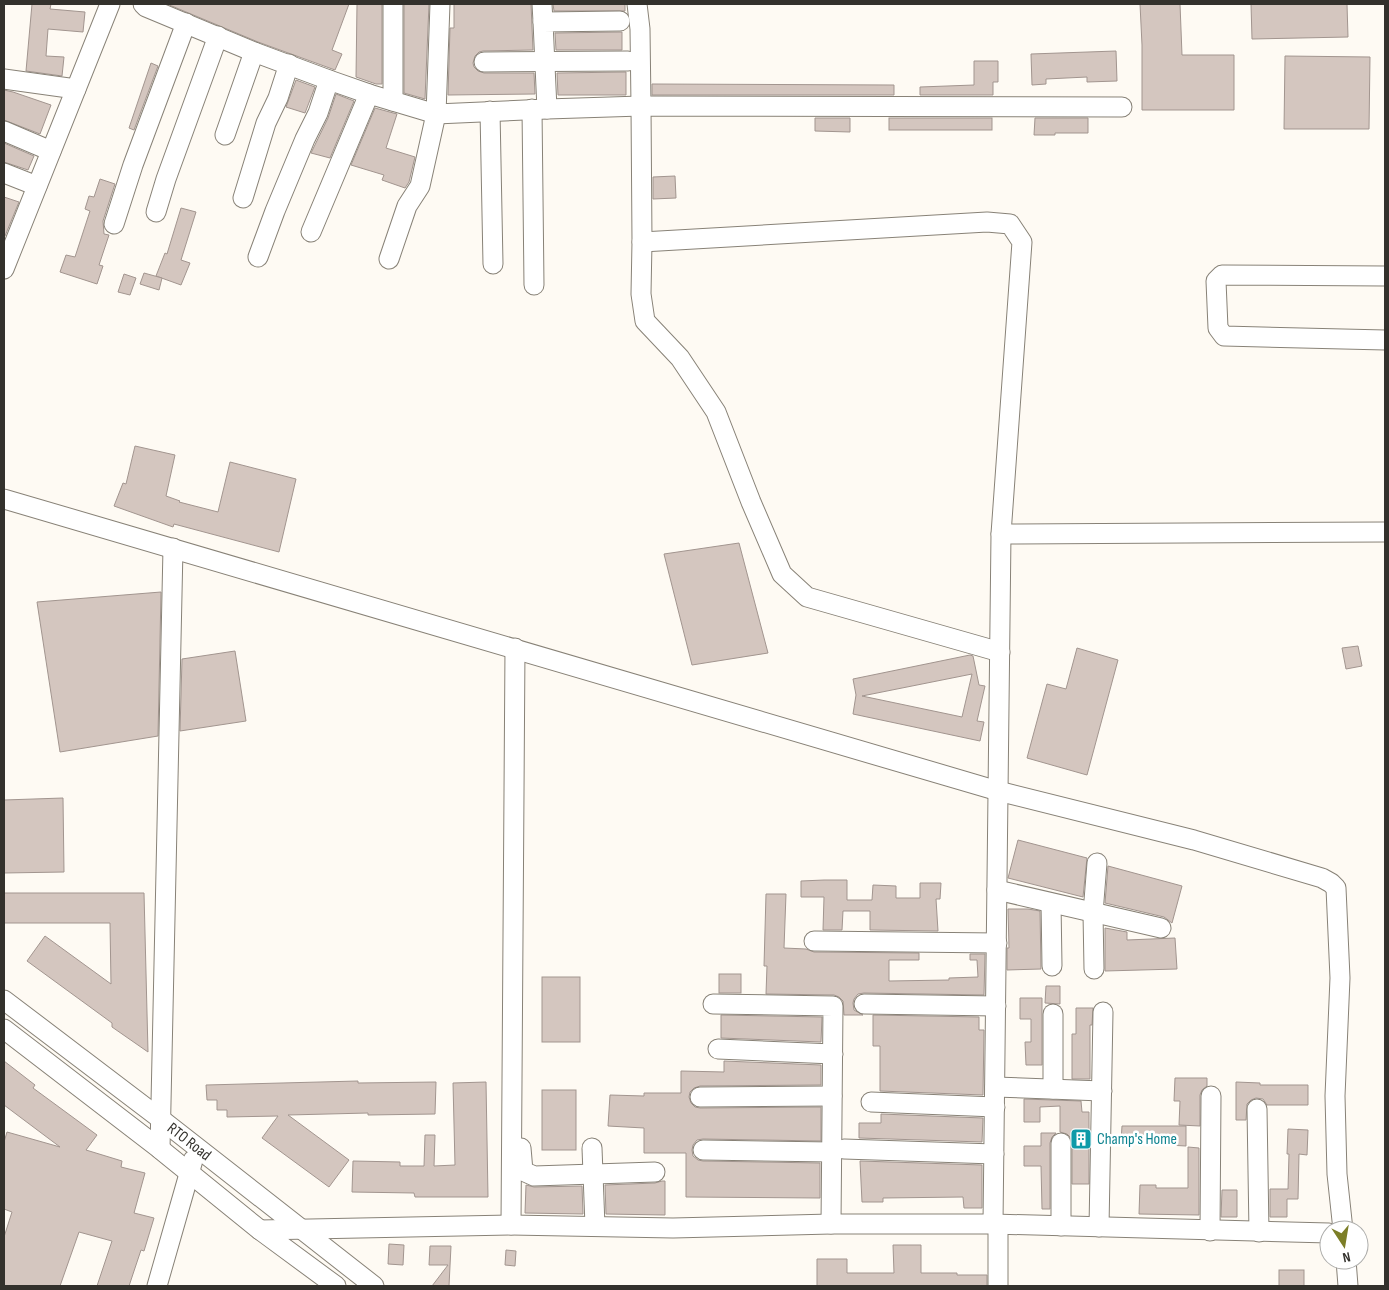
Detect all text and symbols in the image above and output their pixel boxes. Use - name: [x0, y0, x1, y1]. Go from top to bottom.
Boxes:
- street label: RTO Road: [163, 1119, 215, 1165]
- building icon: Champ's Home: [1069, 1127, 1093, 1151]
- place label: Champ's Home: [1097, 1130, 1177, 1149]
- north arrow: [1319, 1220, 1369, 1270]
- text: N: [1341, 1248, 1352, 1266]

